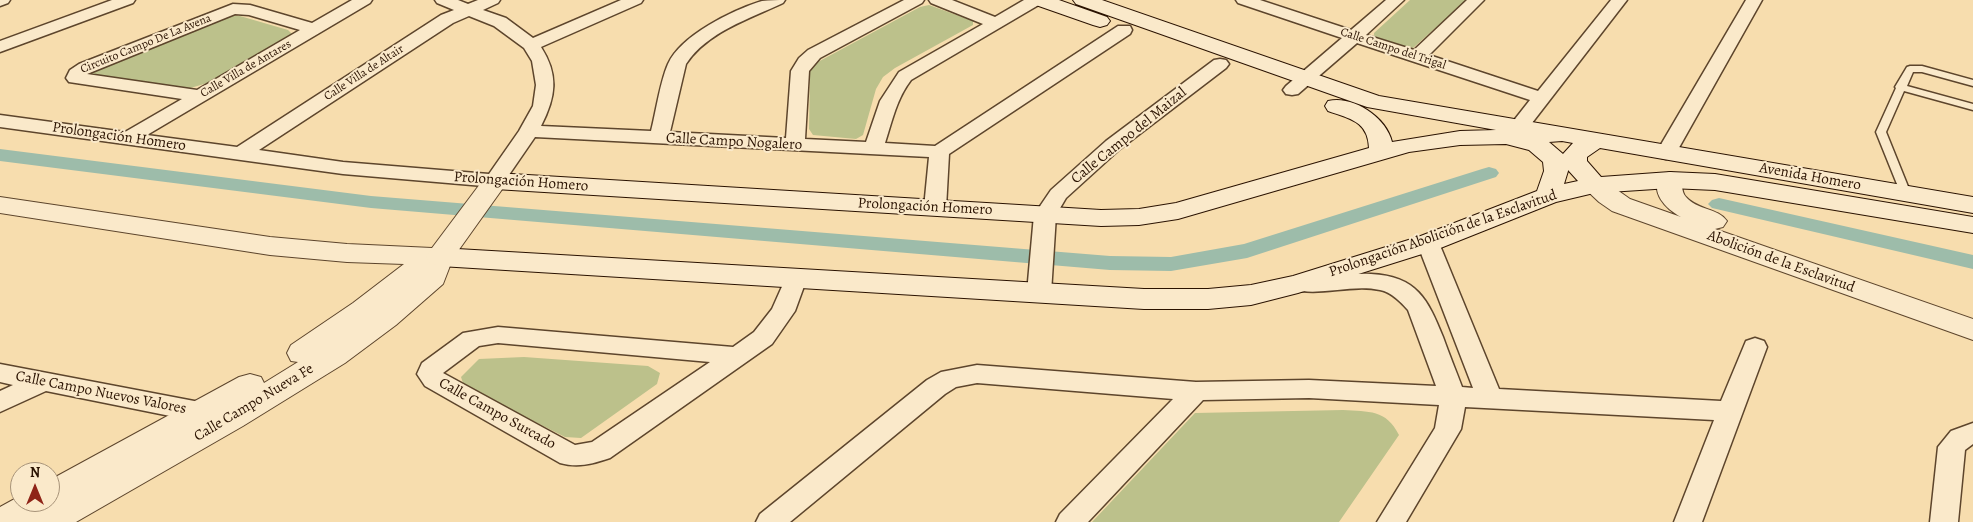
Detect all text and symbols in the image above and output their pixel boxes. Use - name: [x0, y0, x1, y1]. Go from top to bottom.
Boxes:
- street label: Circuito Campo De La Avena: [78, 11, 214, 77]
- street label: Calle Campo del Trigal: [1338, 25, 1448, 73]
- street label: Calle Villa de Antares: [198, 37, 294, 101]
- street label: Calle Villa de Altair: [321, 42, 407, 104]
- street label: Calle Campo del Maizal: [1068, 84, 1190, 188]
- street label: Prolongación Homero: [51, 119, 187, 155]
- street label: Calle Campo Nogalero: [665, 129, 803, 155]
- street label: Avenida Homero: [1758, 159, 1862, 195]
- street label: Prolongación Homero: [453, 168, 589, 196]
- street label: Prolongación Abolición de la Esclavitud: [1327, 186, 1559, 282]
- street label: Prolongación Homero: [857, 194, 993, 220]
- street label: Abolición de la Esclavitud: [1705, 227, 1857, 297]
- street label: Calle Campo Nueva Fe: [191, 360, 317, 446]
- street label: Calle Campo Nuevos Valores: [14, 368, 188, 418]
- street label: Calle Campo Surcado: [435, 374, 559, 454]
- north arrow: [10, 462, 60, 512]
- text: N: [30, 463, 40, 482]

